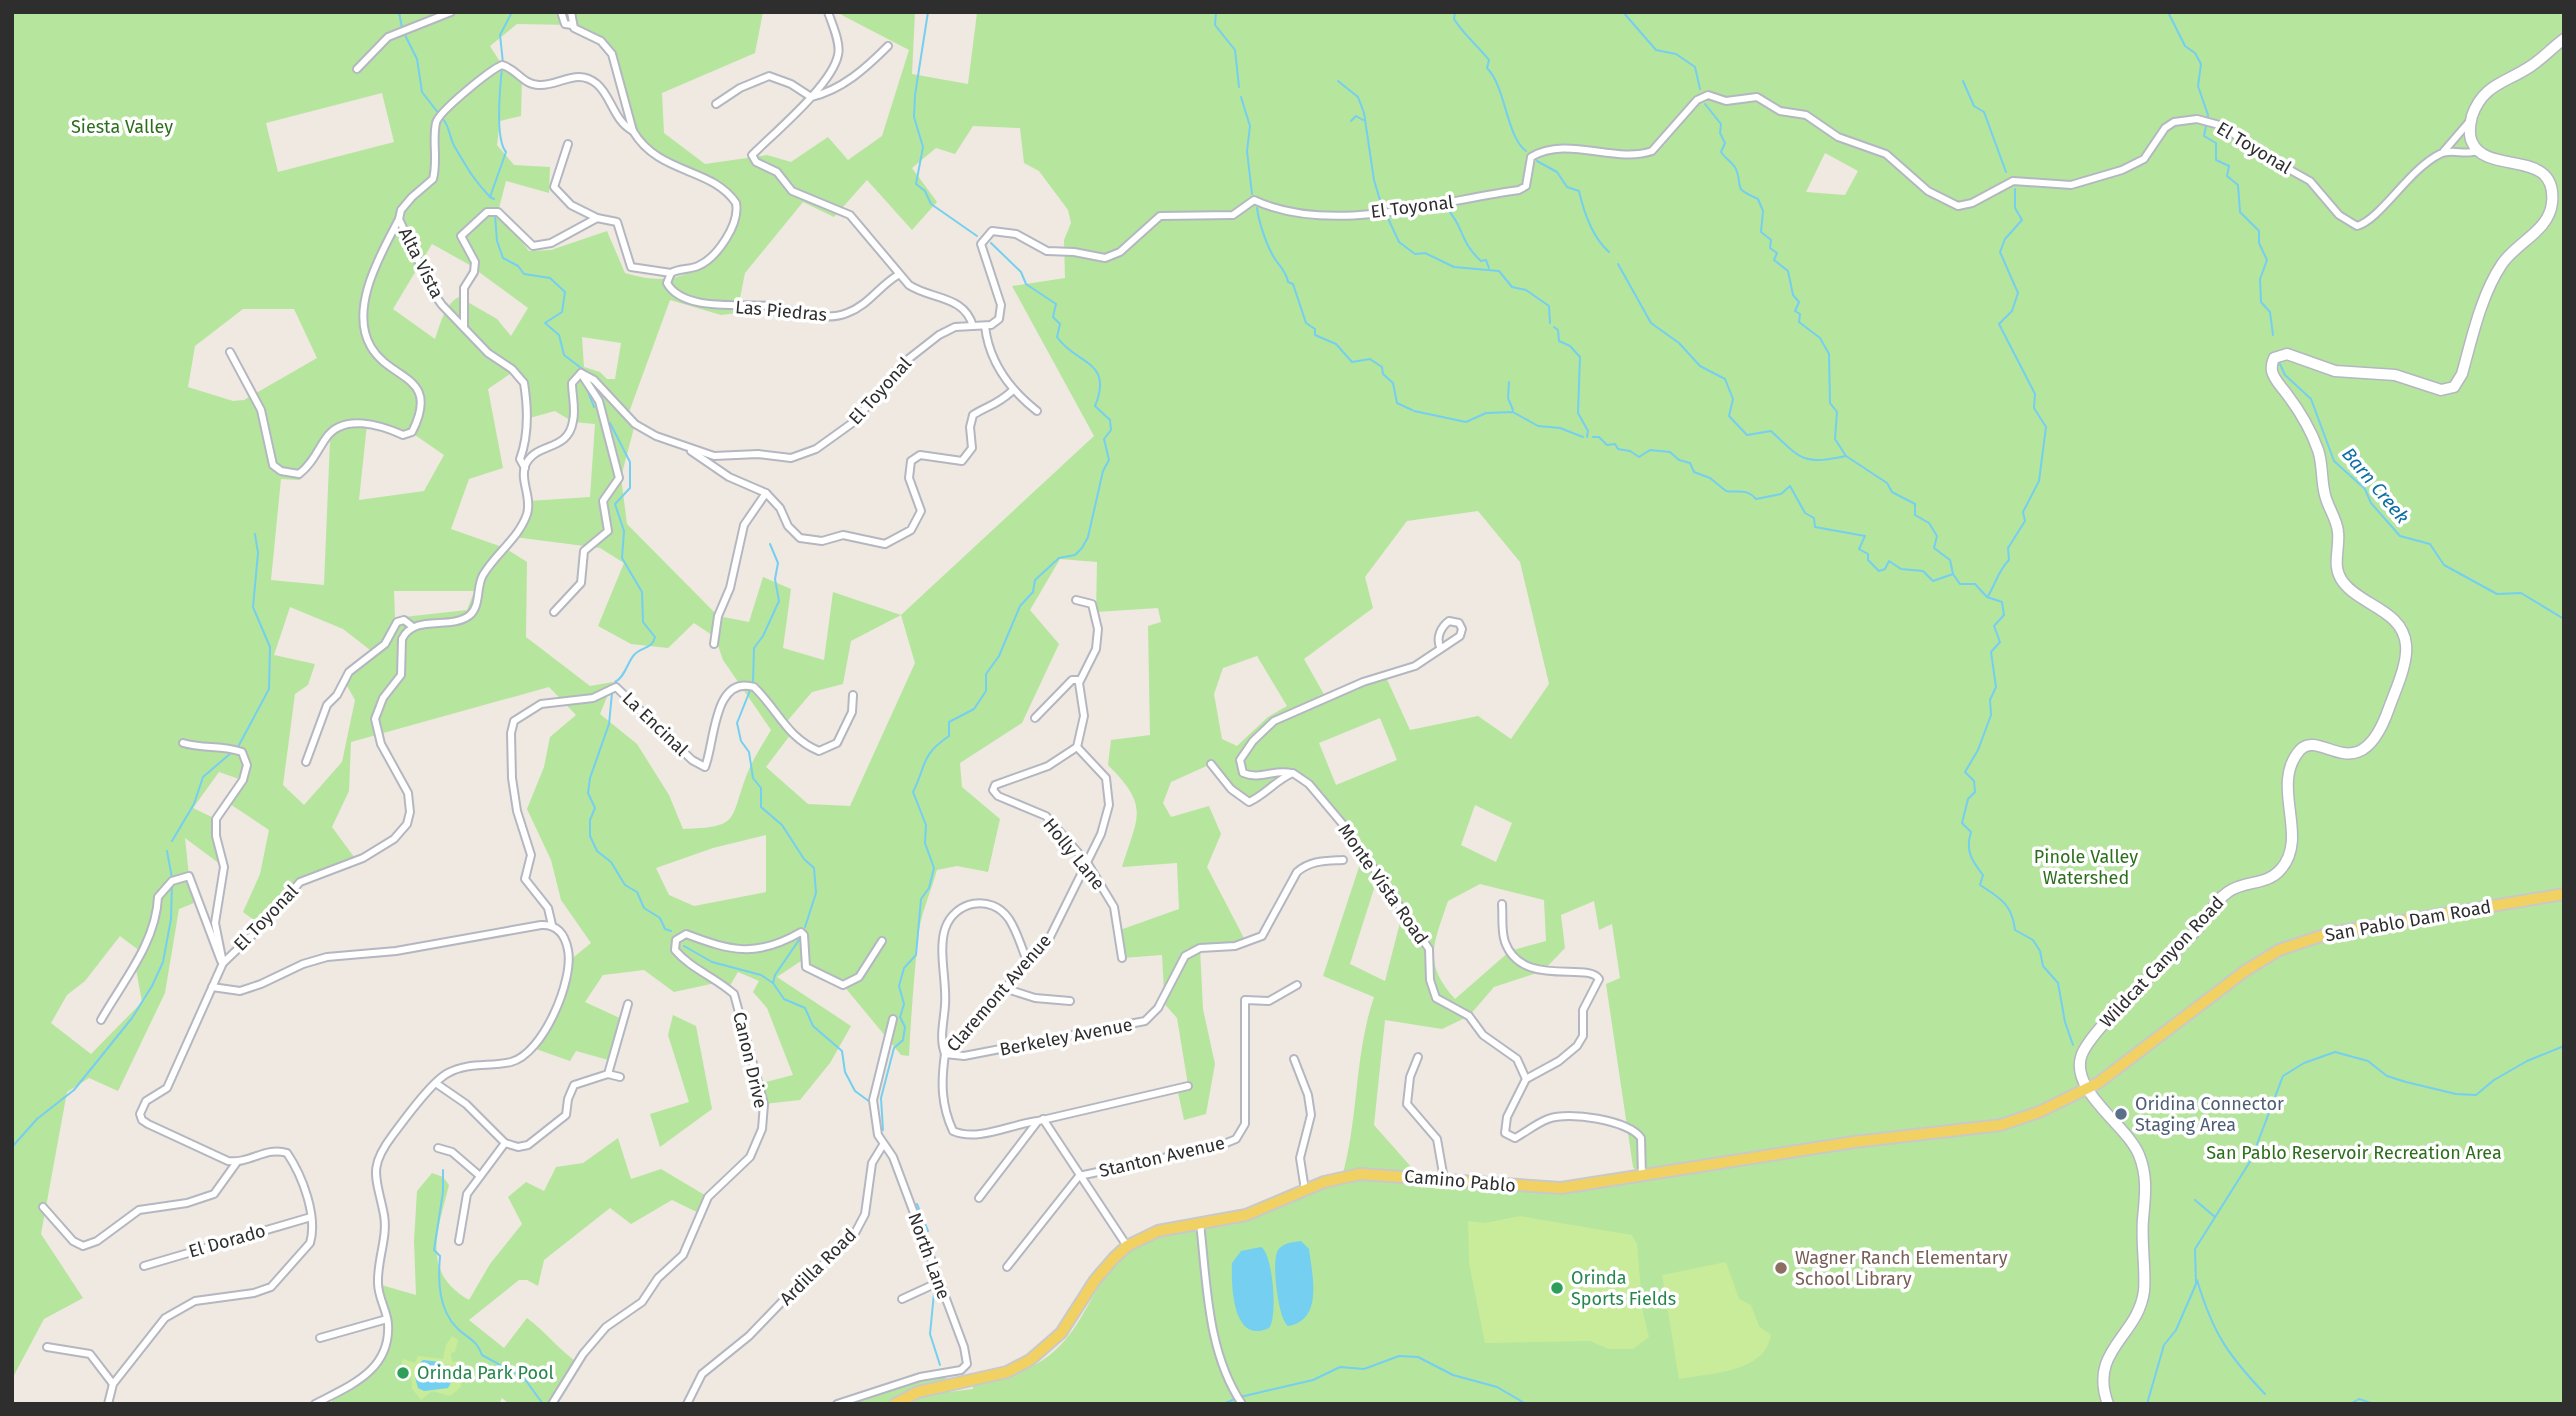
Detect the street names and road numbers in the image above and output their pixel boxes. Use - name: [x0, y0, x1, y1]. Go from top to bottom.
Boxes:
- street label: El Toyonal: [2213, 117, 2295, 179]
- street label: El Toyonal: [1369, 191, 1455, 223]
- street label: Alta Vista: [394, 224, 448, 302]
- street label: Las Piedras: [734, 296, 828, 326]
- street label: El Toyonal: [844, 353, 916, 429]
- street label: La Encinal: [618, 687, 692, 761]
- street label: Holly Lane: [1038, 814, 1110, 894]
- street label: Monte Vista Road: [1333, 820, 1433, 948]
- street label: El Toyonal: [229, 880, 303, 956]
- street label: Wildcat Canyon Road: [2095, 892, 2229, 1032]
- street label: San Pablo Dam Road: [2323, 896, 2493, 946]
- street label: Claremont Avenue: [942, 930, 1056, 1056]
- street label: Canon Drive: [728, 1010, 772, 1110]
- street label: Berkeley Avenue: [998, 1013, 1134, 1061]
- street label: Stanton Avenue: [1097, 1132, 1227, 1182]
- street label: Camino Pablo: [1403, 1165, 1517, 1197]
- street label: North Lane: [903, 1210, 955, 1302]
- street label: El Dorado: [186, 1220, 268, 1262]
- street label: Ardilla Road: [775, 1224, 861, 1310]

